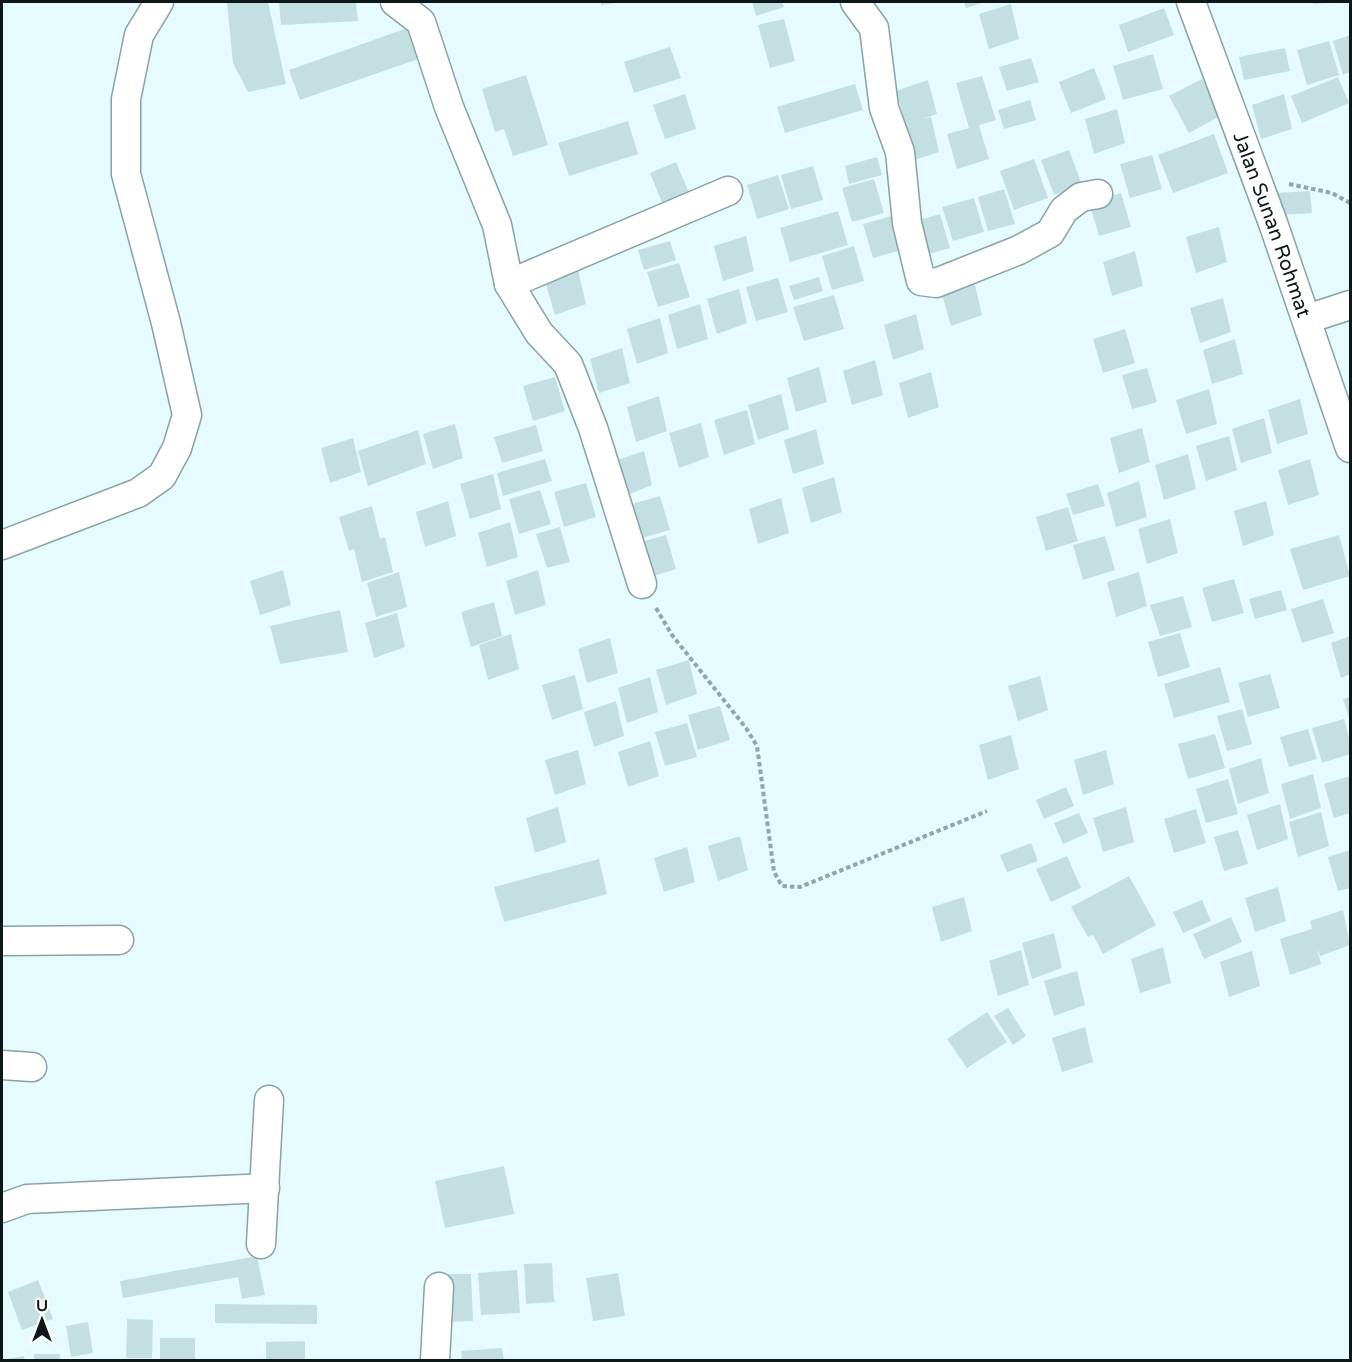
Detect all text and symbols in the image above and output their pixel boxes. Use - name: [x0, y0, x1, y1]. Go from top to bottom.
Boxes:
- street label: Jalan Sunan Rohmat: [1227, 129, 1316, 321]
- north arrow: [12, 1290, 72, 1350]
- text: U: [36, 1296, 48, 1316]

